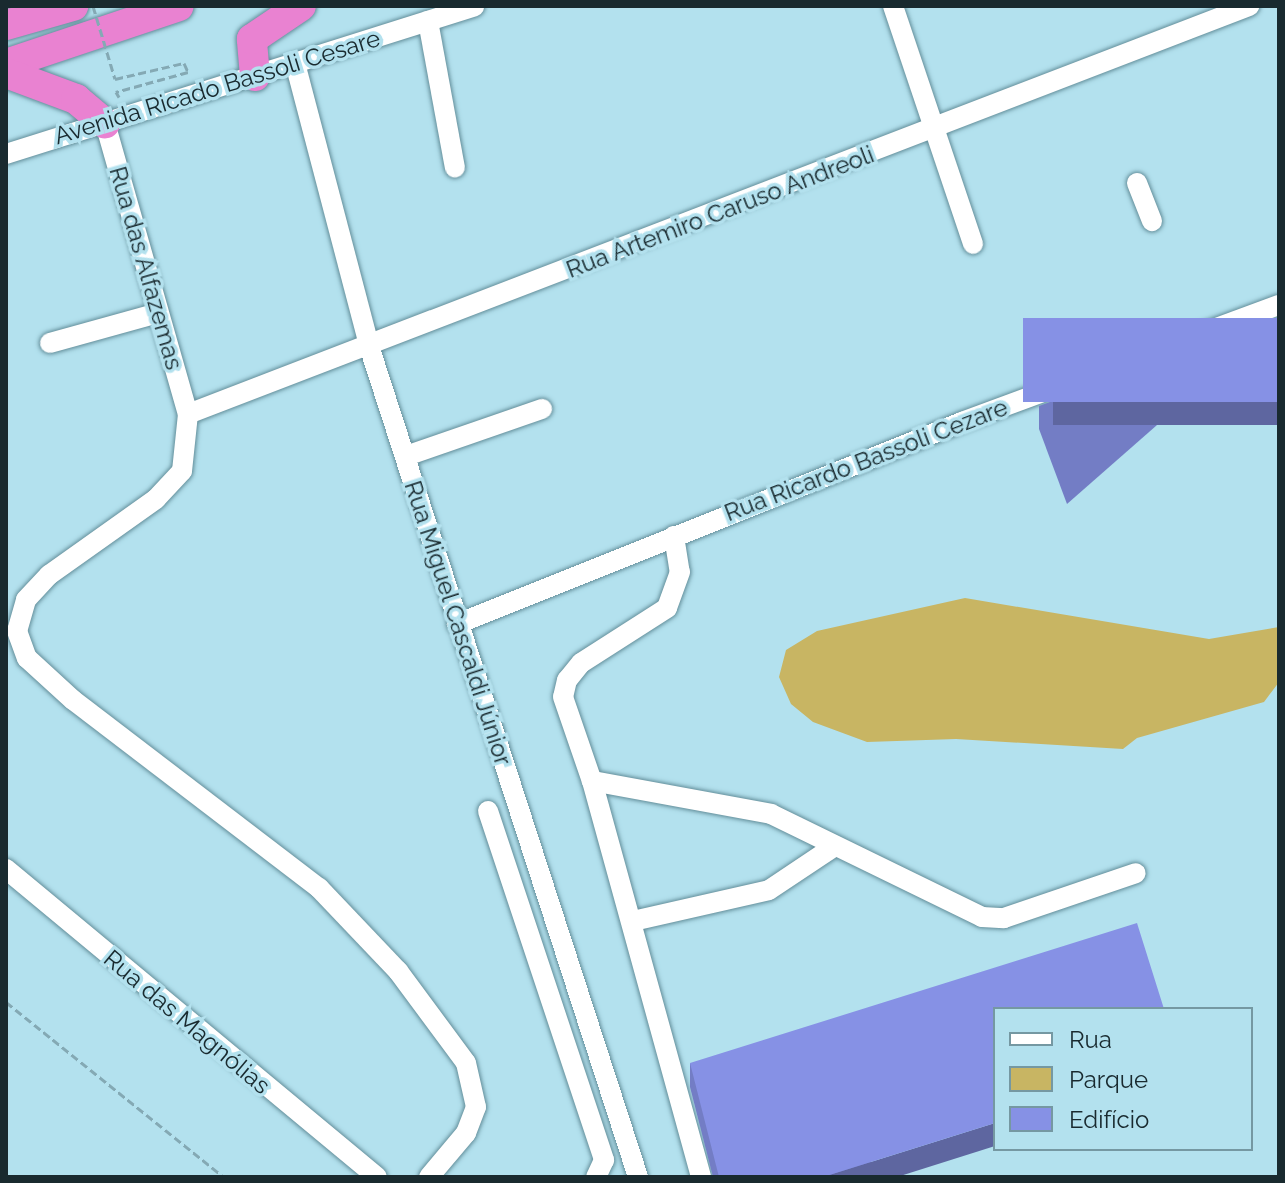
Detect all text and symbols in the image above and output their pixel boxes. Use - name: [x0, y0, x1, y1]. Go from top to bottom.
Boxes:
- street label: Avenida Ricado Bassoli Cesare: [51, 24, 383, 150]
- street label: Rua Artemiro Caruso Andreoli: [561, 140, 879, 284]
- street label: Rua das Alfazemas: [103, 163, 189, 373]
- street label: Rua Ricardo Bassoli Cezare: [720, 393, 1012, 527]
- street label: Rua Miguel Cascaldi Júnior: [398, 476, 518, 770]
- street label: Rua das Magnólias: [98, 944, 276, 1100]
- legend: [993, 1007, 1253, 1151]
- text: Rua: [1069, 1025, 1112, 1054]
- text: Parque: [1069, 1065, 1148, 1094]
- text: Edifício: [1069, 1105, 1149, 1134]

